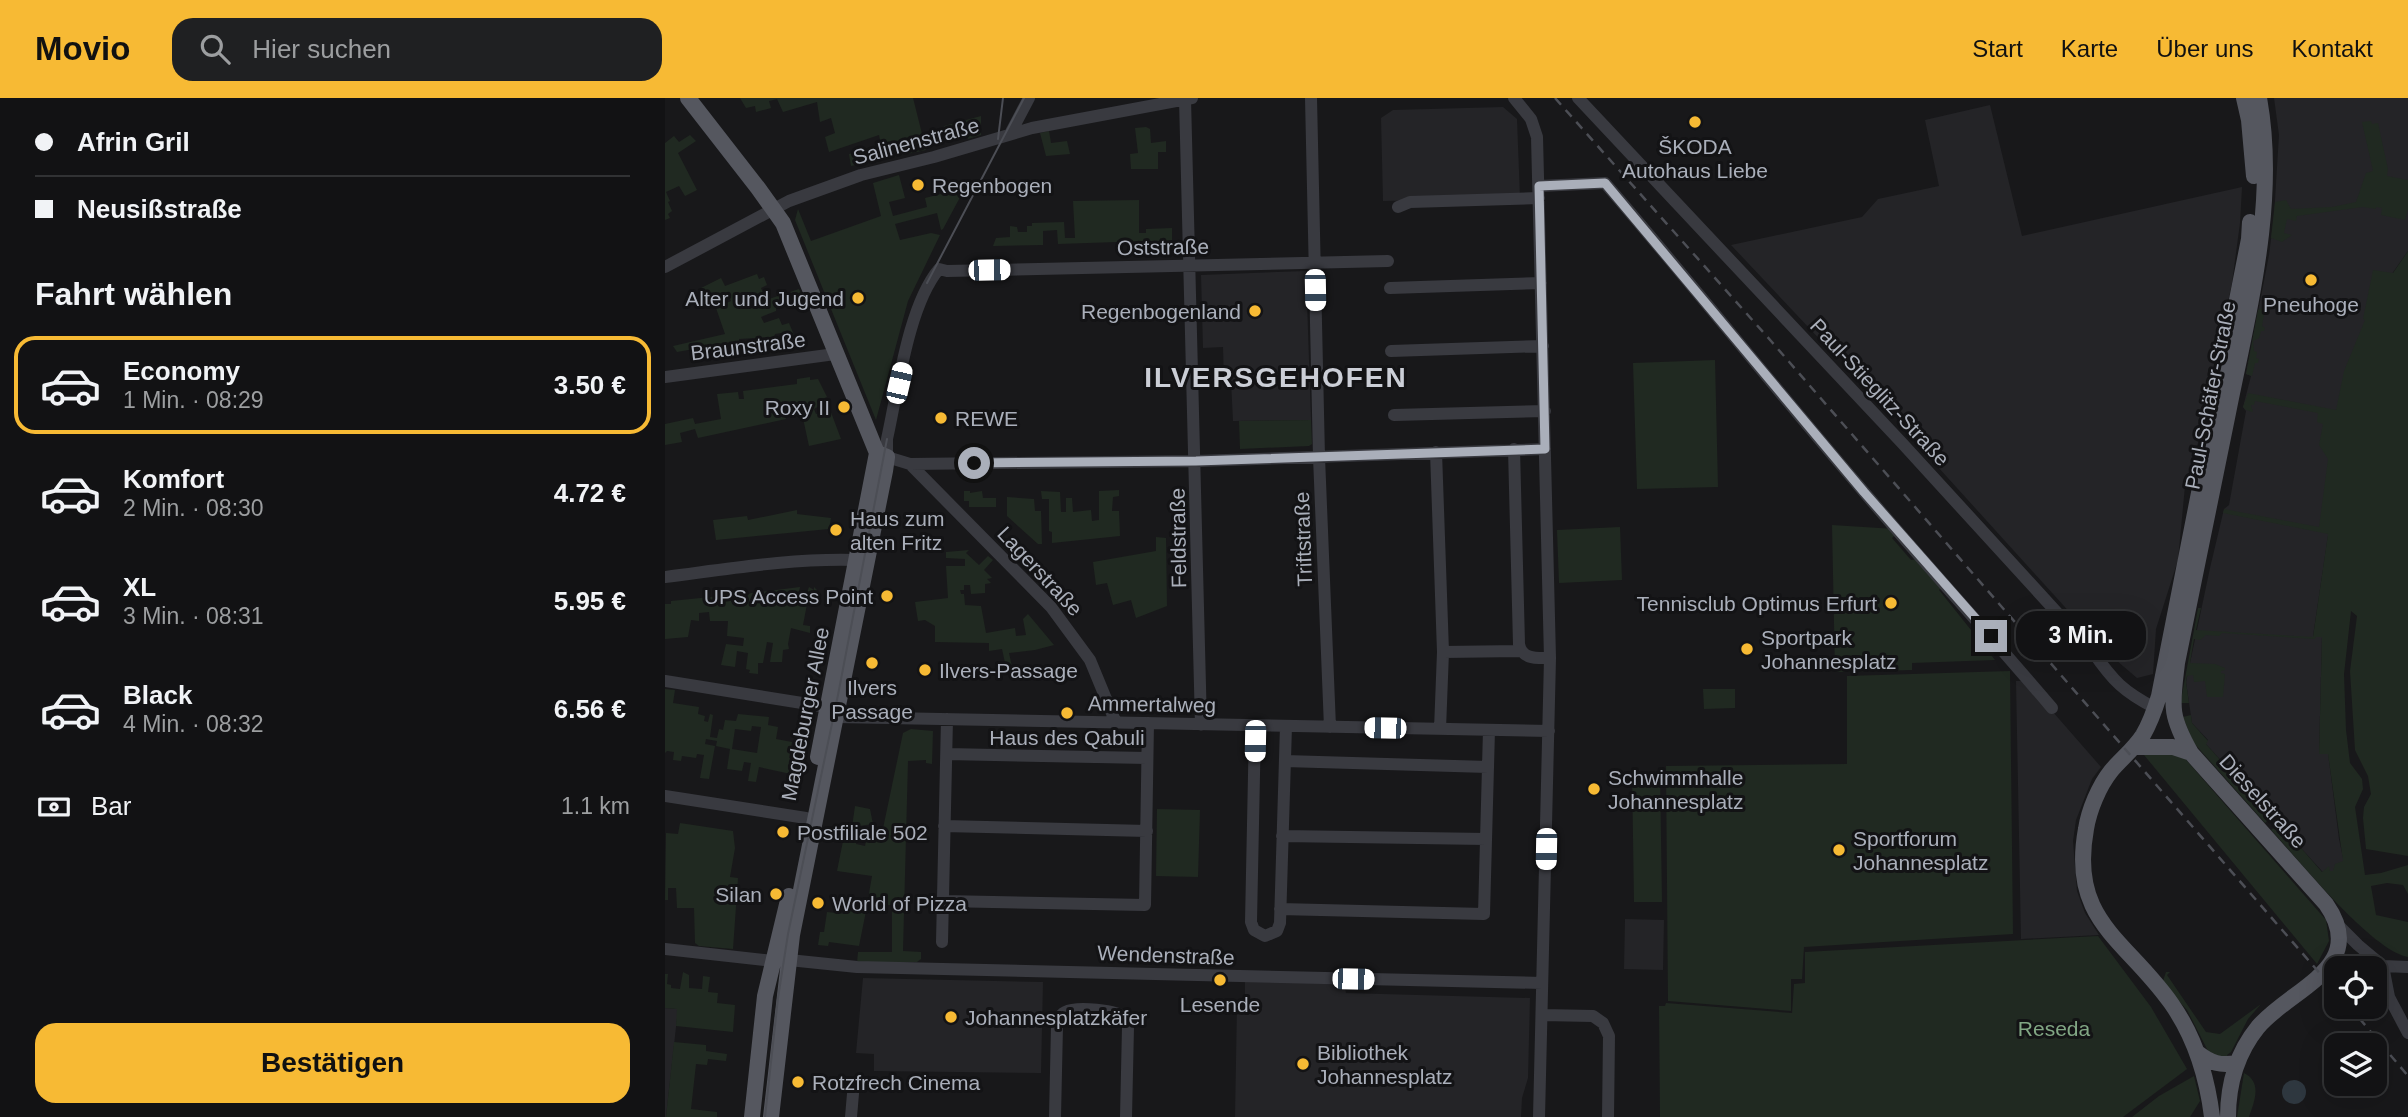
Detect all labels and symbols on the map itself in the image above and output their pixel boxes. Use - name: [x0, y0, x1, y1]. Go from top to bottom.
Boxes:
- street label: Salinenstraße: [850, 113, 982, 169]
- marker: ŠKODA Autohaus Liebe: [1687, 114, 1703, 130]
- place label: ŠKODA Autohaus Liebe: [1622, 135, 1768, 182]
- place label: Regenbogen: [932, 174, 1052, 197]
- marker: Regenbogen: [910, 177, 926, 193]
- street label: Oststraße: [1117, 235, 1209, 259]
- car: [968, 259, 1011, 281]
- car: [1305, 269, 1326, 311]
- marker: Pneuhoge: [2303, 272, 2319, 288]
- place label: Alter und Jugend: [685, 287, 844, 310]
- marker: Alter und Jugend: [850, 290, 866, 306]
- place label: Pneuhoge: [2263, 293, 2359, 316]
- street label: Paul-Schäfer-Straße: [2180, 299, 2240, 491]
- place label: Regenbogenland: [1081, 300, 1241, 323]
- marker: Regenbogenland: [1247, 303, 1263, 319]
- street label: Paul-Stieglitz-Straße: [1806, 314, 1954, 470]
- street label: Braunstraße: [689, 328, 807, 364]
- car: [885, 360, 914, 406]
- district label: ILVERSGEHOFEN: [1144, 362, 1408, 393]
- place label: Roxy II: [765, 396, 830, 419]
- marker: Roxy II: [836, 399, 852, 415]
- place label: REWE: [955, 407, 1018, 430]
- marker: REWE: [933, 410, 949, 426]
- route start: [958, 447, 990, 479]
- street label: Feldstraße: [1166, 488, 1190, 588]
- street label: Triftstraße: [1290, 491, 1316, 587]
- place label: Haus zum alten Fritz: [850, 507, 945, 554]
- marker: Haus zum alten Fritz: [828, 522, 844, 538]
- street label: Lagerstraße: [993, 522, 1087, 620]
- place label: UPS Access Point: [704, 585, 873, 608]
- marker: UPS Access Point: [879, 588, 895, 604]
- place label: Tennisclub Optimus Erfurt: [1637, 592, 1877, 615]
- marker: Tennisclub Optimus Erfurt: [1883, 595, 1899, 611]
- callout: 3 Min.: [2015, 612, 2145, 660]
- route end: [1975, 620, 2007, 652]
- street label: Magdeburger Allee: [777, 625, 833, 803]
- place label: Sportpark Johannesplatz: [1761, 626, 1896, 673]
- marker: Sportpark Johannesplatz: [1739, 641, 1755, 657]
- marker: Ilvers Passage: [864, 655, 880, 671]
- place label: Ilvers-Passage: [939, 659, 1078, 682]
- marker: Ilvers-Passage: [917, 662, 933, 678]
- place label: Ilvers Passage: [831, 676, 913, 723]
- street label: Ammertalweg: [1088, 691, 1216, 717]
- marker: Haus des Qabuli: [1059, 705, 1075, 721]
- car: [1364, 717, 1407, 739]
- car: [1245, 720, 1266, 762]
- place label: Haus des Qabuli: [989, 726, 1145, 749]
- street label: Dieselstraße: [2215, 750, 2311, 852]
- place label: Schwimmhalle Johannesplatz: [1608, 766, 1743, 813]
- marker: Schwimmhalle Johannesplatz: [1586, 781, 1602, 797]
- place label: Postfiliale 502: [797, 821, 928, 844]
- marker: Postfiliale 502: [775, 824, 791, 840]
- place label: Sportforum Johannesplatz: [1853, 827, 1988, 874]
- car: [1536, 828, 1557, 870]
- marker: Sportforum Johannesplatz: [1831, 842, 1847, 858]
- place label: Silan: [715, 883, 762, 906]
- marker: Silan: [768, 886, 784, 902]
- place label: World of Pizza: [832, 892, 967, 915]
- marker: World of Pizza: [810, 895, 826, 911]
- street label: Wendenstraße: [1097, 941, 1235, 969]
- car: [1332, 968, 1375, 990]
- marker: Lesende: [1212, 972, 1228, 988]
- place label: Lesende: [1180, 993, 1260, 1016]
- place label: Johannesplatzkäfer: [965, 1006, 1147, 1029]
- marker: Johannesplatzkäfer: [943, 1009, 959, 1025]
- park label: Reseda: [2018, 1017, 2091, 1040]
- place label: Bibliothek Johannesplatz: [1317, 1041, 1452, 1088]
- marker: Bibliothek Johannesplatz: [1295, 1056, 1311, 1072]
- place label: Rotzfrech Cinema: [812, 1071, 980, 1094]
- marker: Rotzfrech Cinema: [790, 1074, 806, 1090]

